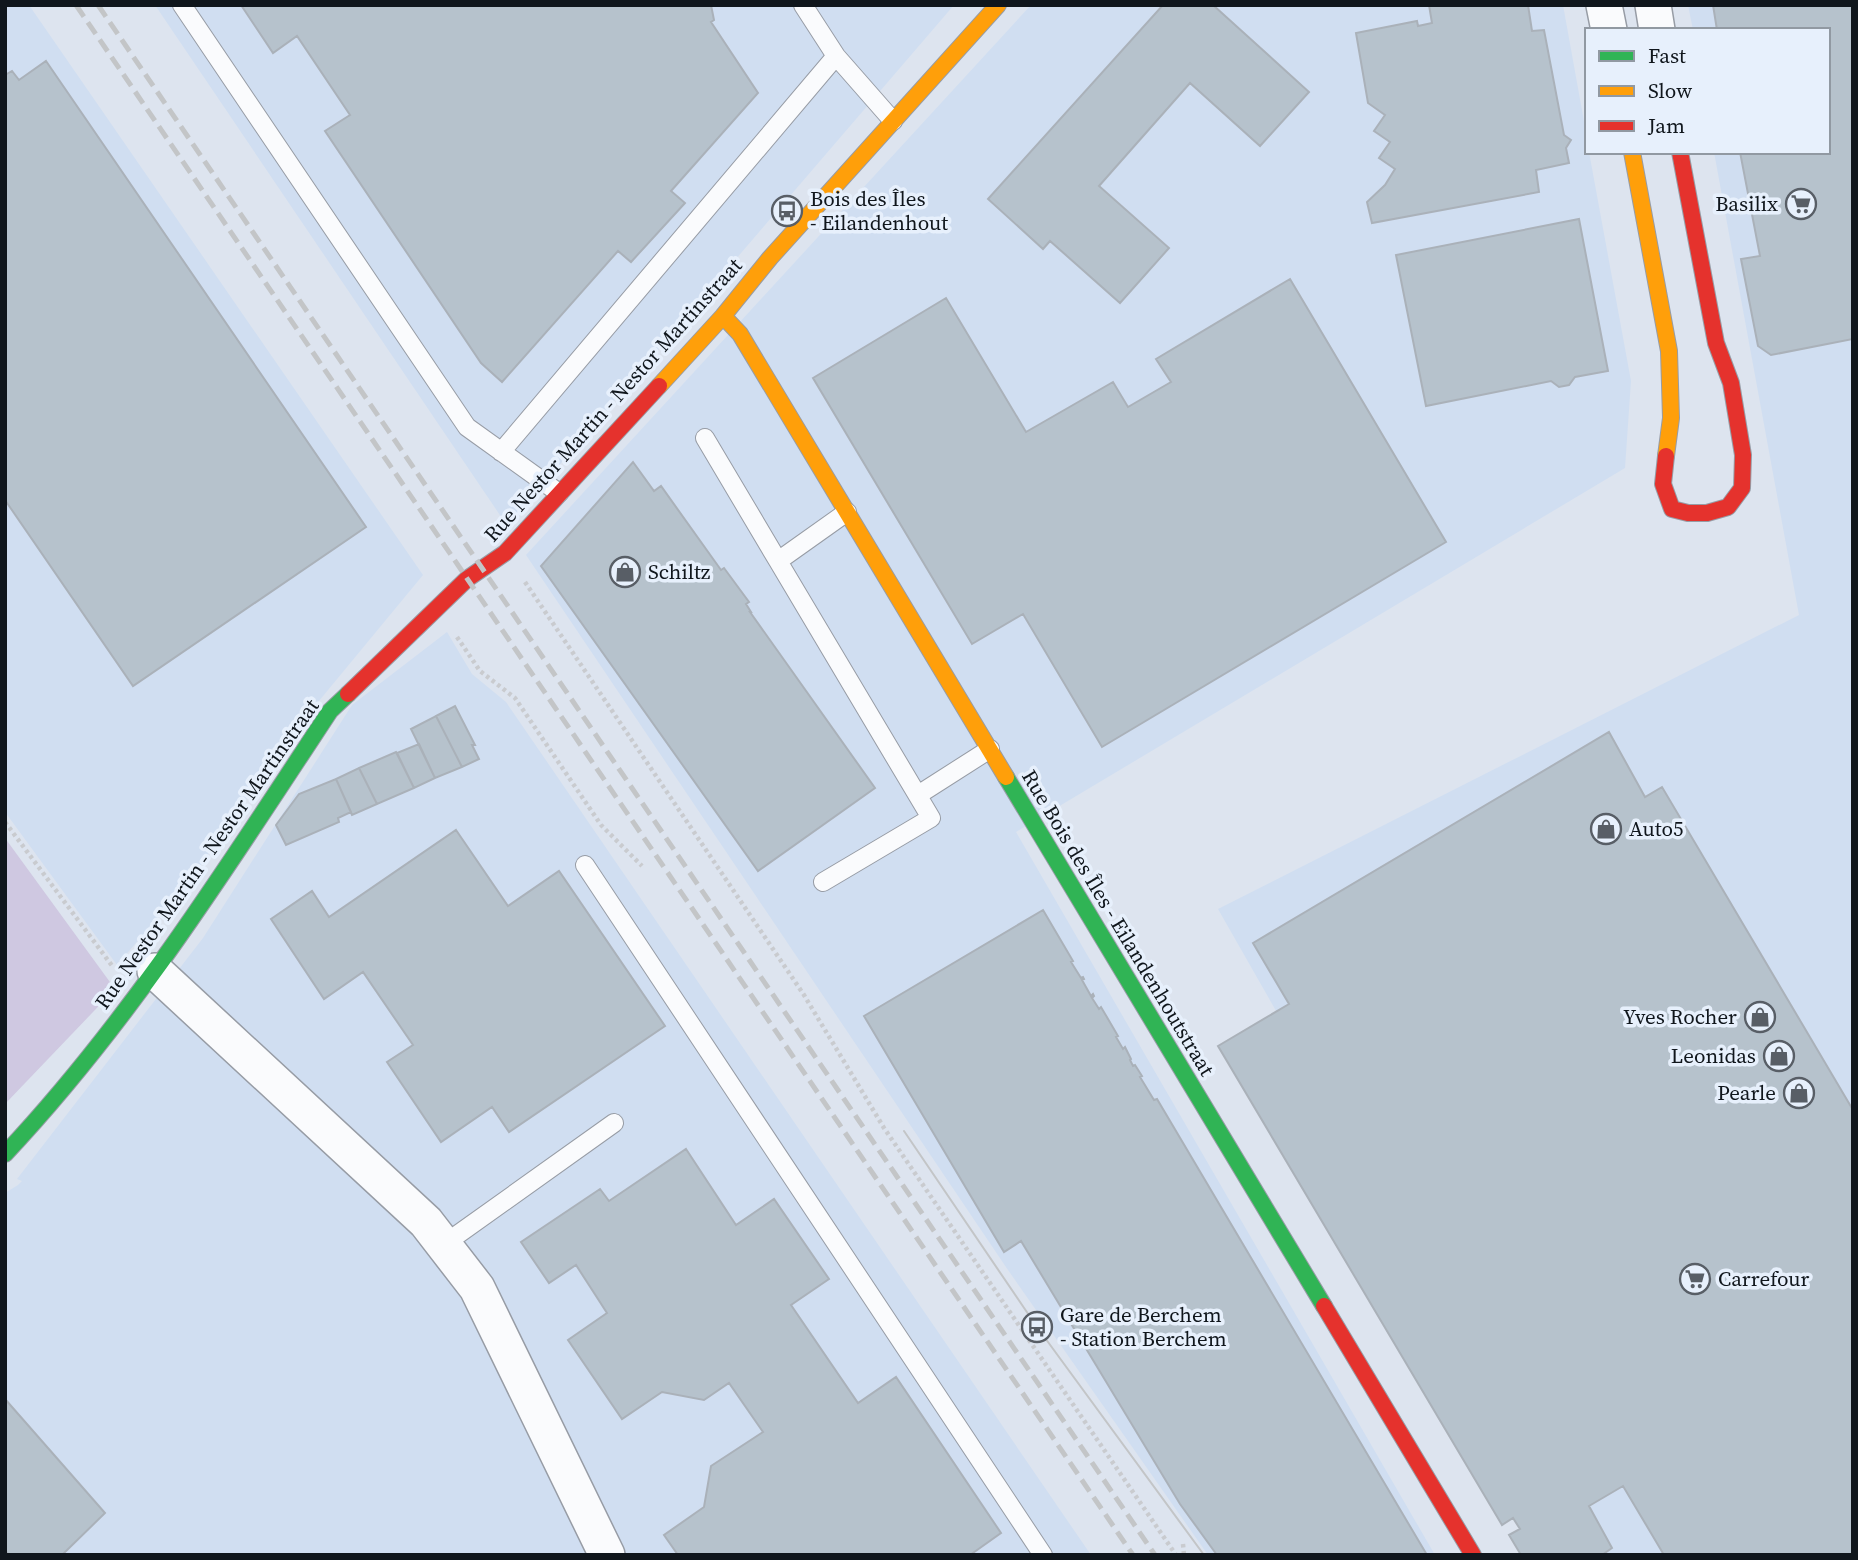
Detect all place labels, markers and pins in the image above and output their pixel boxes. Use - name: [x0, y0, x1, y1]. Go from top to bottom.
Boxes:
- place label: Bois des Îles - Eilandenhout: [810, 184, 948, 237]
- supermarket icon: Basilix: [1784, 187, 1818, 221]
- place label: Basilix: [1715, 189, 1778, 218]
- bus stop icon: Bois des Îles - Eilandenhout: [770, 194, 804, 228]
- shop icon: Schiltz: [608, 555, 642, 589]
- place label: Schiltz: [648, 557, 711, 586]
- shop icon: Auto5: [1589, 812, 1623, 846]
- place label: Auto5: [1629, 814, 1684, 843]
- shop icon: Yves Rocher: [1743, 1000, 1777, 1034]
- place label: Yves Rocher: [1623, 1002, 1737, 1031]
- shop icon: Leonidas: [1762, 1039, 1796, 1073]
- place label: Leonidas: [1671, 1041, 1756, 1070]
- shop icon: Pearle: [1782, 1076, 1816, 1110]
- place label: Pearle: [1717, 1078, 1776, 1107]
- supermarket icon: Carrefour: [1678, 1262, 1712, 1296]
- place label: Carrefour: [1718, 1264, 1810, 1293]
- place label: Gare de Berchem - Station Berchem: [1060, 1300, 1227, 1353]
- bus stop icon: Gare de Berchem - Station Berchem: [1020, 1310, 1054, 1344]

